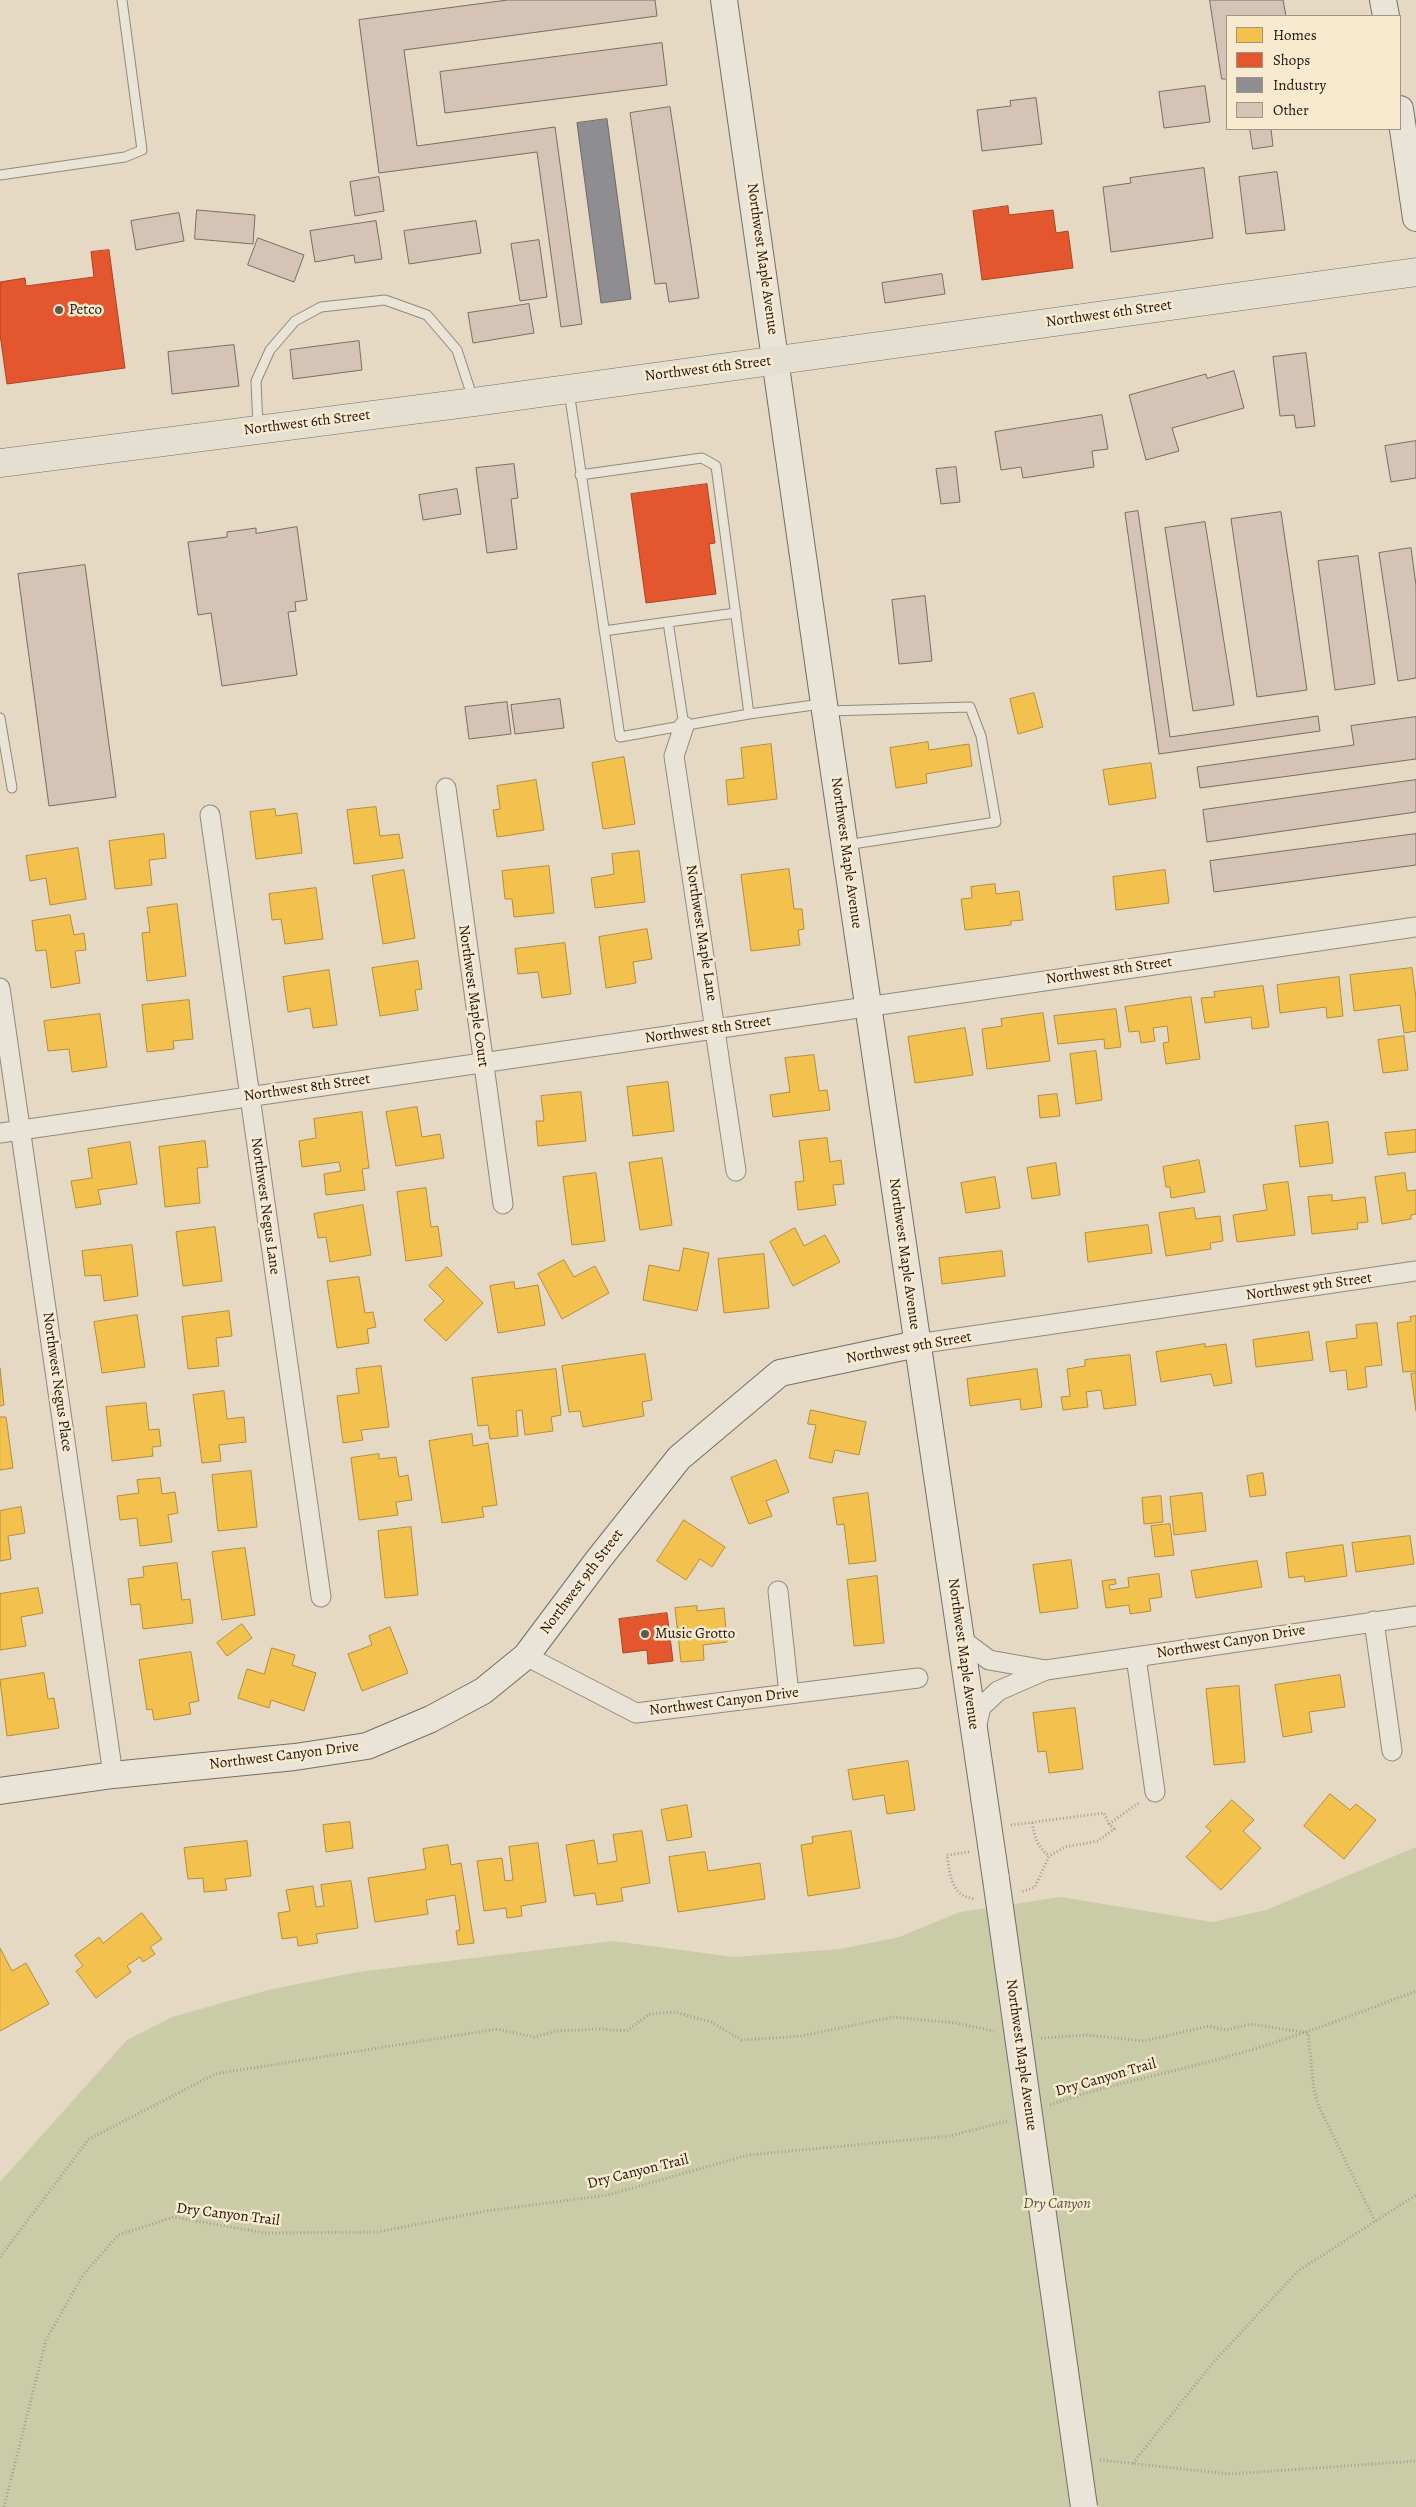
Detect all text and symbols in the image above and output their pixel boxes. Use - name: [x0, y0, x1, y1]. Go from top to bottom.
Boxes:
- legend: [1226, 15, 1401, 130]
- text: Homes: [1273, 25, 1317, 45]
- text: Shops: [1273, 50, 1310, 70]
- text: Industry: [1273, 75, 1326, 95]
- text: Other: [1273, 100, 1309, 120]
- street label: Northwest Maple Avenue: [742, 182, 782, 336]
- street label: Northwest 6th Street: [1045, 296, 1173, 332]
- place label: Petco: [69, 301, 102, 319]
- marker: Petco: [53, 304, 65, 316]
- street label: Northwest 6th Street: [644, 352, 772, 386]
- street label: Northwest 6th Street: [243, 406, 371, 440]
- street label: Northwest Maple Avenue: [826, 776, 866, 930]
- street label: Northwest Maple Lane: [681, 864, 721, 1002]
- street label: Northwest Maple Court: [454, 924, 492, 1068]
- street label: Northwest 8th Street: [1045, 953, 1173, 989]
- street label: Northwest 8th Street: [644, 1012, 772, 1048]
- street label: Northwest 8th Street: [243, 1070, 371, 1106]
- street label: Northwest Negus Lane: [246, 1136, 284, 1276]
- street label: Northwest Maple Avenue: [884, 1177, 924, 1331]
- street label: Northwest 9th Street: [1245, 1269, 1373, 1305]
- street label: Northwest Negus Place: [38, 1311, 76, 1453]
- street label: Northwest 9th Street: [845, 1328, 973, 1368]
- street label: Northwest 9th Street: [537, 1526, 627, 1638]
- street label: Northwest Maple Avenue: [943, 1577, 983, 1731]
- street label: Northwest Canyon Drive: [1155, 1621, 1307, 1663]
- place label: Music Grotto: [655, 1625, 735, 1643]
- marker: Music Grotto: [639, 1628, 651, 1640]
- street label: Northwest Canyon Drive: [648, 1684, 800, 1720]
- street label: Northwest Canyon Drive: [208, 1738, 360, 1774]
- street label: Northwest Maple Avenue: [1001, 1978, 1041, 2132]
- street label: Dry Canyon Trail: [1054, 2055, 1158, 2101]
- street label: Dry Canyon Trail: [585, 2151, 691, 2193]
- park label: Dry Canyon: [1023, 2195, 1091, 2213]
- street label: Dry Canyon Trail: [175, 2200, 281, 2230]

